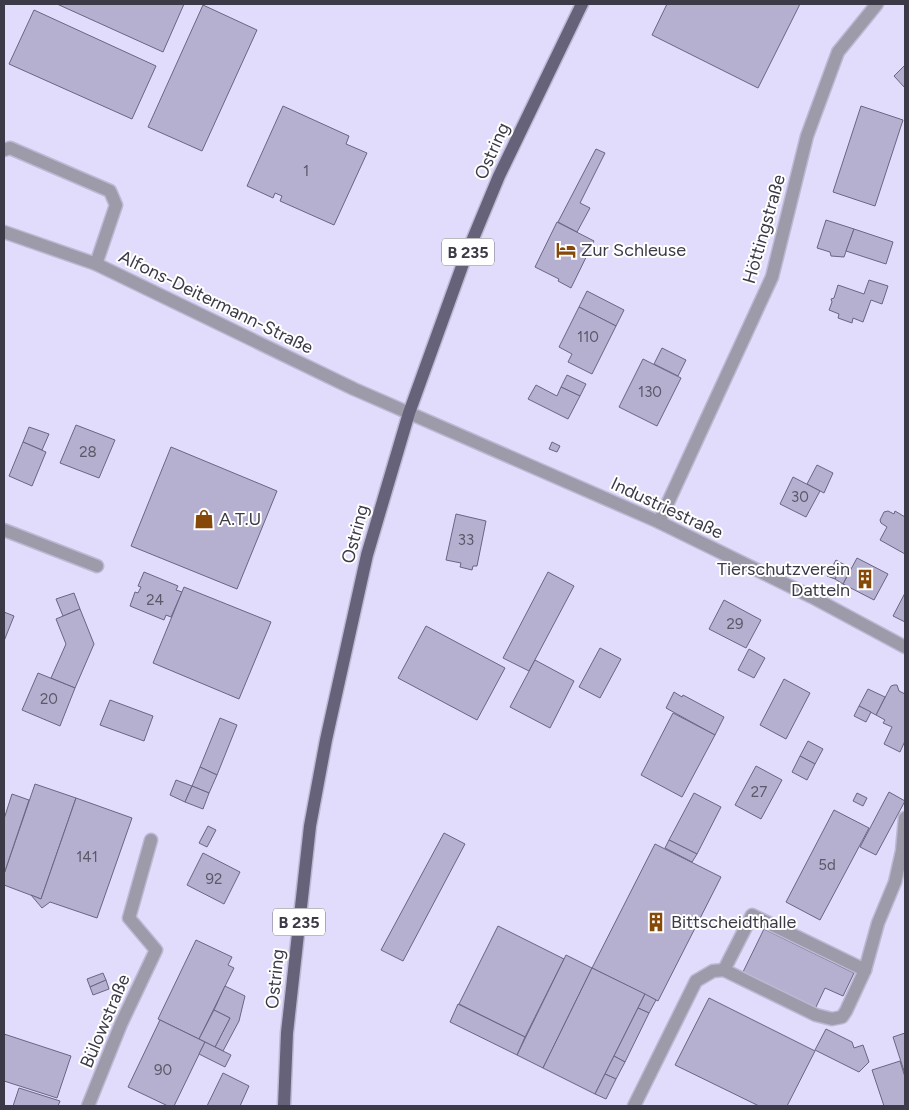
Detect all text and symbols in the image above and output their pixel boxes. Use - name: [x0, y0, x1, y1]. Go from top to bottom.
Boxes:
- street label: Ostring: [470, 119, 514, 183]
- house number: 1: [303, 162, 309, 180]
- street label: Höttingstraße: [738, 172, 790, 286]
- road number: B 235: [442, 238, 494, 266]
- hotel icon: Zur Schleuse: [555, 239, 577, 261]
- place label: Zur Schleuse: [581, 239, 686, 261]
- street label: Alfons-Deitermann-Straße: [115, 245, 317, 359]
- house number: 110: [577, 328, 599, 346]
- house number: 130: [638, 383, 662, 401]
- house number: 28: [79, 443, 97, 461]
- street label: Industriestraße: [607, 472, 727, 544]
- house number: 30: [791, 488, 809, 506]
- street label: Ostring: [337, 502, 373, 566]
- shop icon: A.T.U: [193, 508, 215, 530]
- place label: A.T.U: [219, 508, 261, 530]
- house number: 33: [458, 531, 474, 549]
- place label: Tierschutzverein Datteln: [717, 558, 850, 601]
- building icon: Tierschutzverein Datteln: [854, 568, 876, 590]
- house number: 24: [146, 591, 164, 609]
- house number: 29: [727, 615, 743, 633]
- house number: 20: [40, 690, 58, 708]
- house number: 27: [751, 783, 767, 801]
- house number: 141: [76, 848, 98, 866]
- house number: 5d: [818, 856, 836, 874]
- house number: 92: [206, 870, 222, 888]
- road number: B 235: [273, 909, 325, 936]
- building icon: Bittscheidthalle: [645, 911, 667, 933]
- place label: Bittscheidthalle: [671, 911, 796, 933]
- street label: Ostring: [261, 948, 289, 1010]
- street label: Bülowstraße: [75, 971, 135, 1071]
- house number: 90: [154, 1061, 172, 1079]

